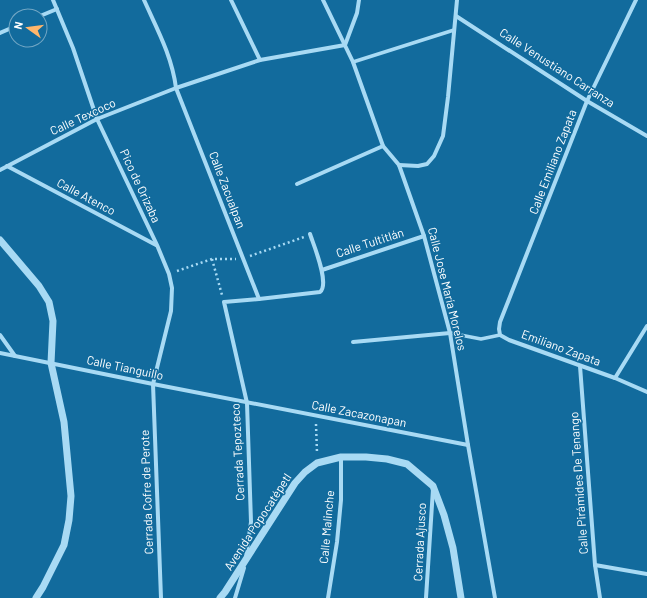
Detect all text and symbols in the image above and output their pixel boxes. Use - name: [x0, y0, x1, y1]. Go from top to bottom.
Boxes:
- north arrow: [8, 8, 48, 48]
- text: N: [11, 20, 25, 31]
- street label: Calle Venustiano Carranza: [497, 25, 618, 110]
- street label: Calle Texcoco: [48, 95, 118, 137]
- street label: Calle Emiliano Zapata: [526, 107, 579, 216]
- street label: Pico de Orizaba: [118, 146, 164, 225]
- street label: Calle Zacualpan: [207, 149, 249, 230]
- street label: Calle Atenco: [55, 175, 118, 217]
- street label: Calle Tultitlán: [334, 225, 405, 260]
- street label: Calle Jose María Morelos: [426, 226, 470, 352]
- street label: Emiliano Zapata: [520, 326, 603, 368]
- street label: Calle Tianguillo: [86, 352, 165, 382]
- street label: Calle Zacazonapan: [311, 397, 408, 429]
- street label: Cerrada Tepozteco: [227, 403, 247, 501]
- street label: Calle Pirámides De Tenango: [566, 411, 590, 555]
- street label: Cerrada Cofre de Perote: [137, 429, 155, 555]
- street label: Avenida Popocatépetl: [221, 470, 294, 573]
- street label: Calle Malinche: [316, 490, 336, 564]
- street label: Cerrada Ajusco: [410, 502, 428, 582]

